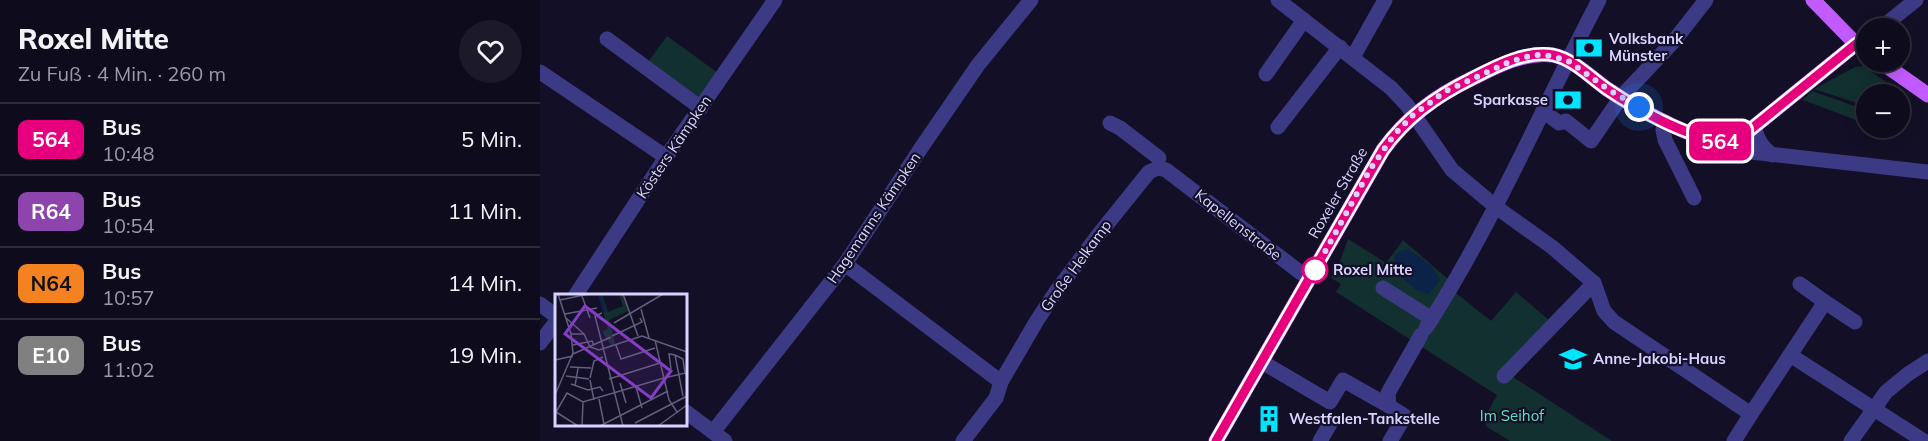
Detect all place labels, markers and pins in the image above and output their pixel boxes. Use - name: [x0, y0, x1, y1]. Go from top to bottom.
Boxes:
- place label: Volksbank Münster: [1608, 29, 1684, 65]
- bank icon: Volksbank Münster: [1574, 33, 1604, 63]
- bank icon: Sparkasse: [1553, 85, 1583, 115]
- place label: Sparkasse: [1473, 90, 1548, 109]
- marker: Roxel Mitte: [1302, 257, 1328, 283]
- place label: Roxel Mitte: [1333, 260, 1412, 279]
- school or university icon: Anne-Jakobi-Haus: [1558, 344, 1588, 374]
- place label: Anne-Jakobi-Haus: [1593, 349, 1726, 368]
- building icon: Westfalen-Tankstelle: [1254, 404, 1284, 434]
- place label: Westfalen-Tankstelle: [1289, 409, 1440, 428]

